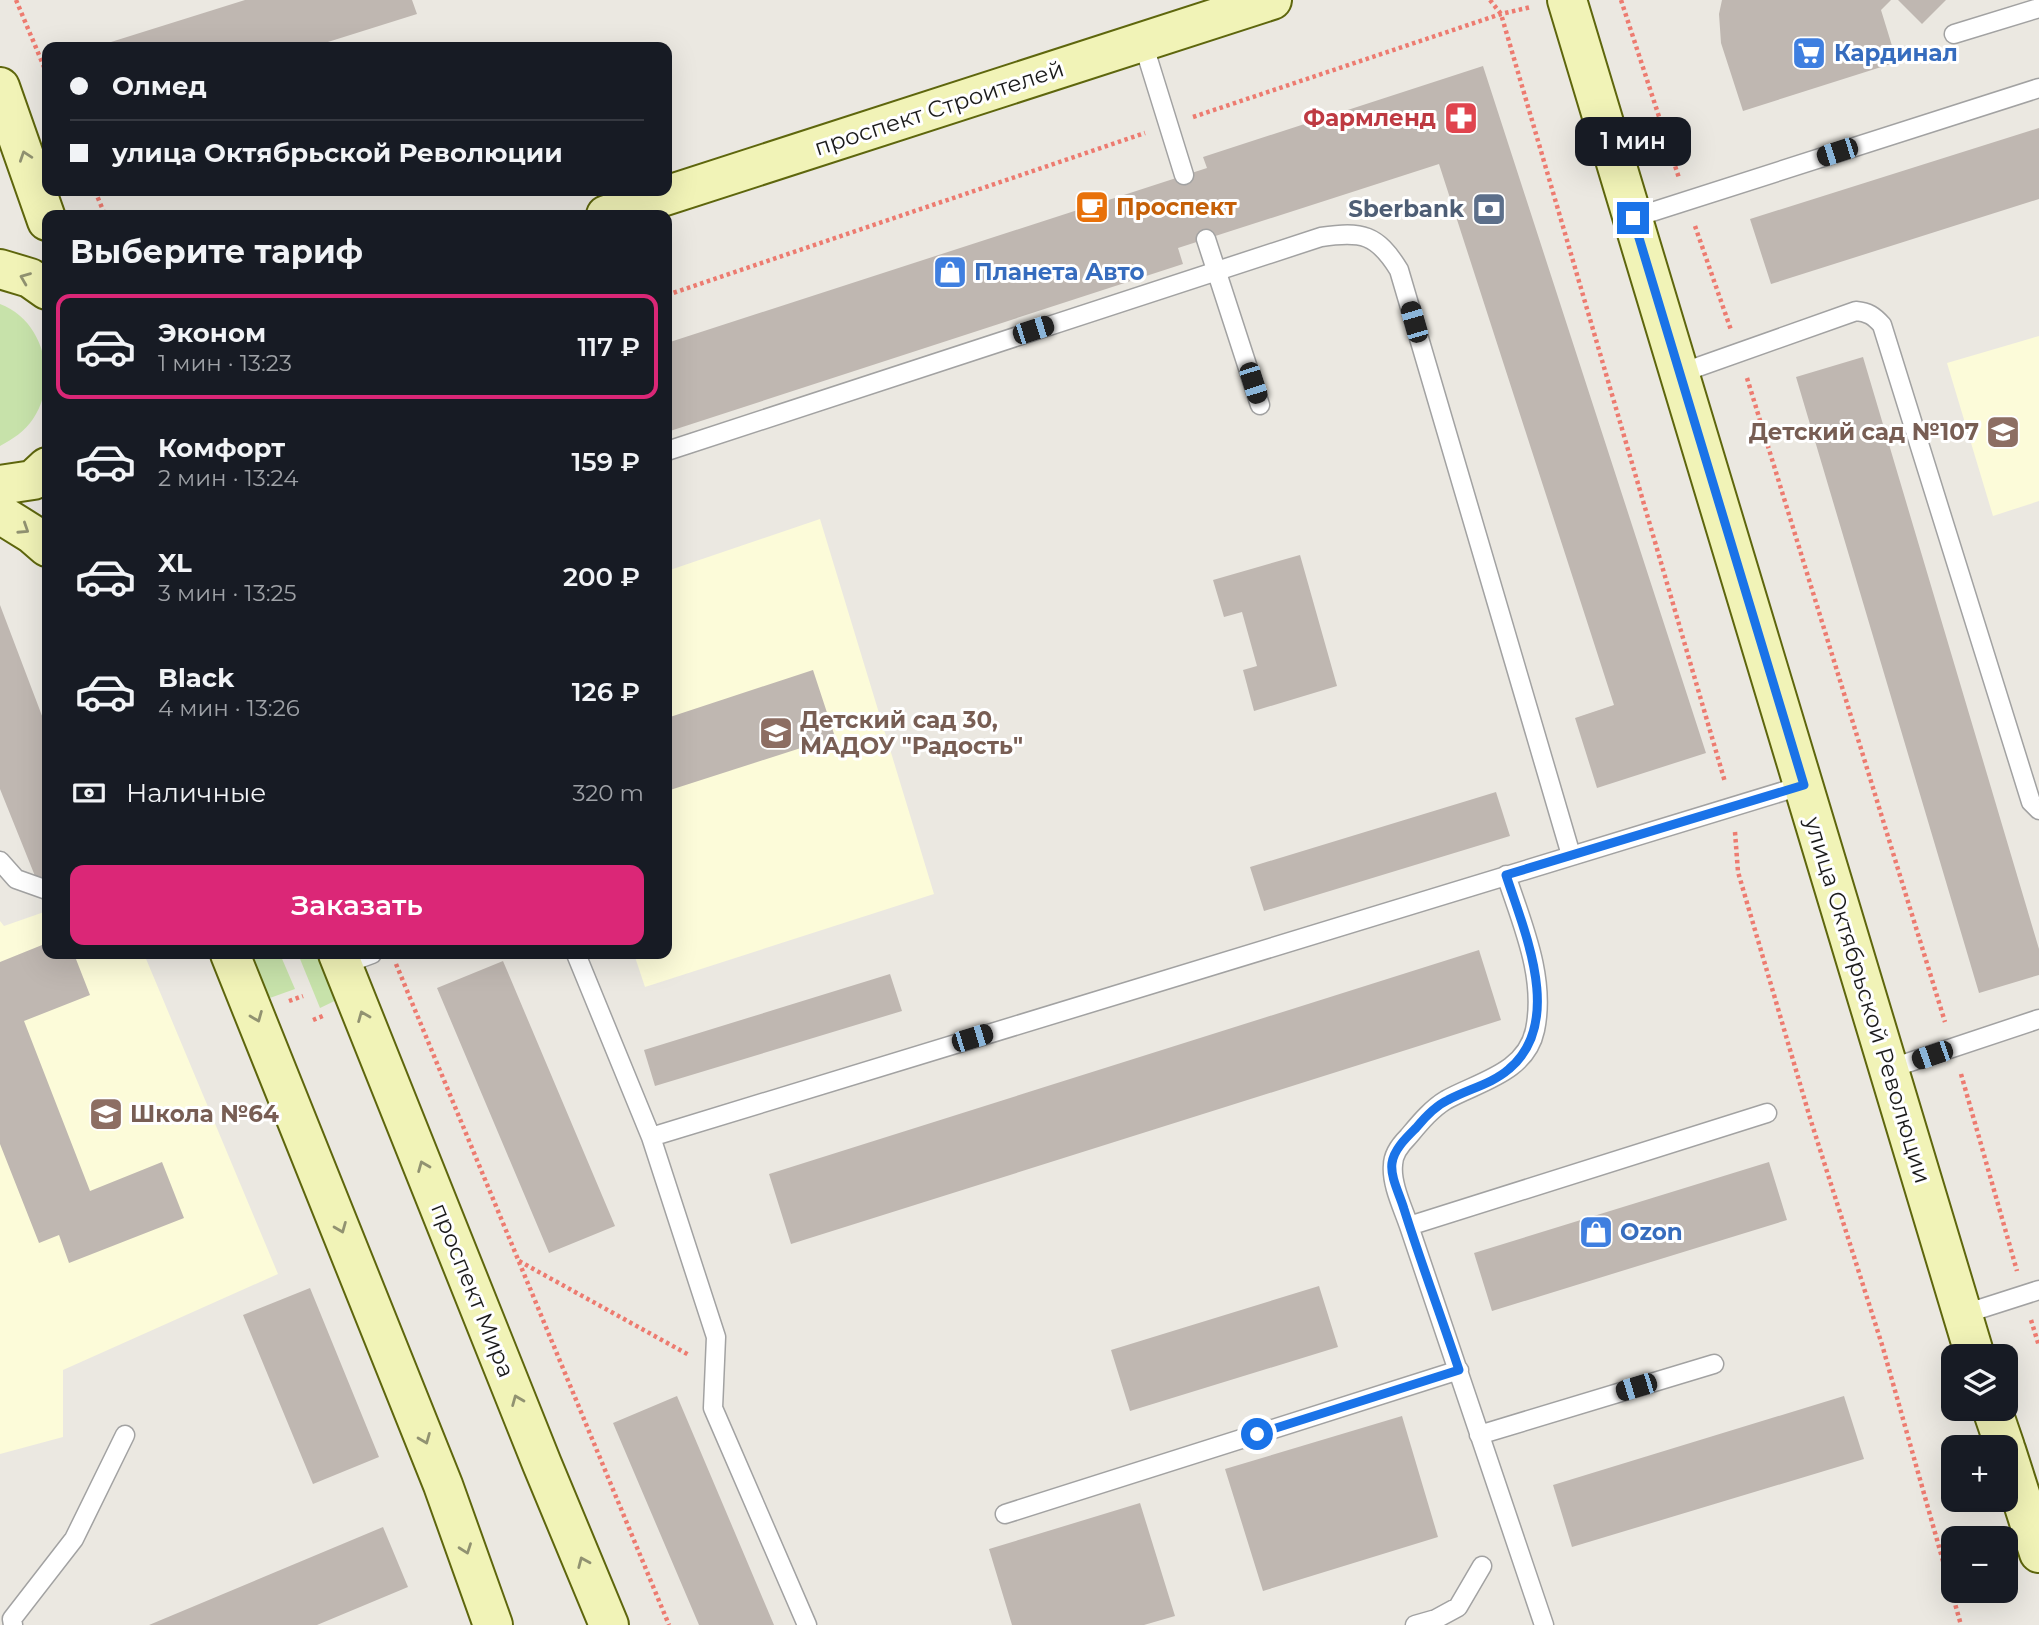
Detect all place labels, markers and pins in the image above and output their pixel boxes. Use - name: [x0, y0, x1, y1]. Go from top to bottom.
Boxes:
- supermarket icon: Кардинал: [1790, 34, 1828, 72]
- place label: Кардинал: [1834, 39, 1958, 67]
- pharmacy icon: Фармленд: [1442, 99, 1480, 137]
- place label: Фармленд: [1303, 104, 1436, 132]
- cafe icon: Проспект: [1073, 188, 1111, 226]
- bank icon: Sberbank: [1470, 190, 1508, 228]
- place label: Проспект: [1116, 193, 1237, 221]
- place label: Sberbank: [1348, 195, 1465, 223]
- shop icon: Планета Авто: [931, 253, 969, 291]
- place label: Планета Авто: [974, 258, 1144, 286]
- school or university icon: Детский сад №107: [1984, 413, 2022, 451]
- place label: Детский сад №107: [1749, 418, 1979, 446]
- place label: Детский сад 30, МАДОУ "Радость": [800, 706, 1023, 760]
- school or university icon: Детский сад 30, МАДОУ "Радость": [757, 714, 795, 752]
- school or university icon: Школа №64: [87, 1095, 125, 1133]
- place label: Школа №64: [130, 1100, 279, 1128]
- shop icon: Ozon: [1577, 1213, 1615, 1251]
- place label: Ozon: [1620, 1218, 1683, 1246]

